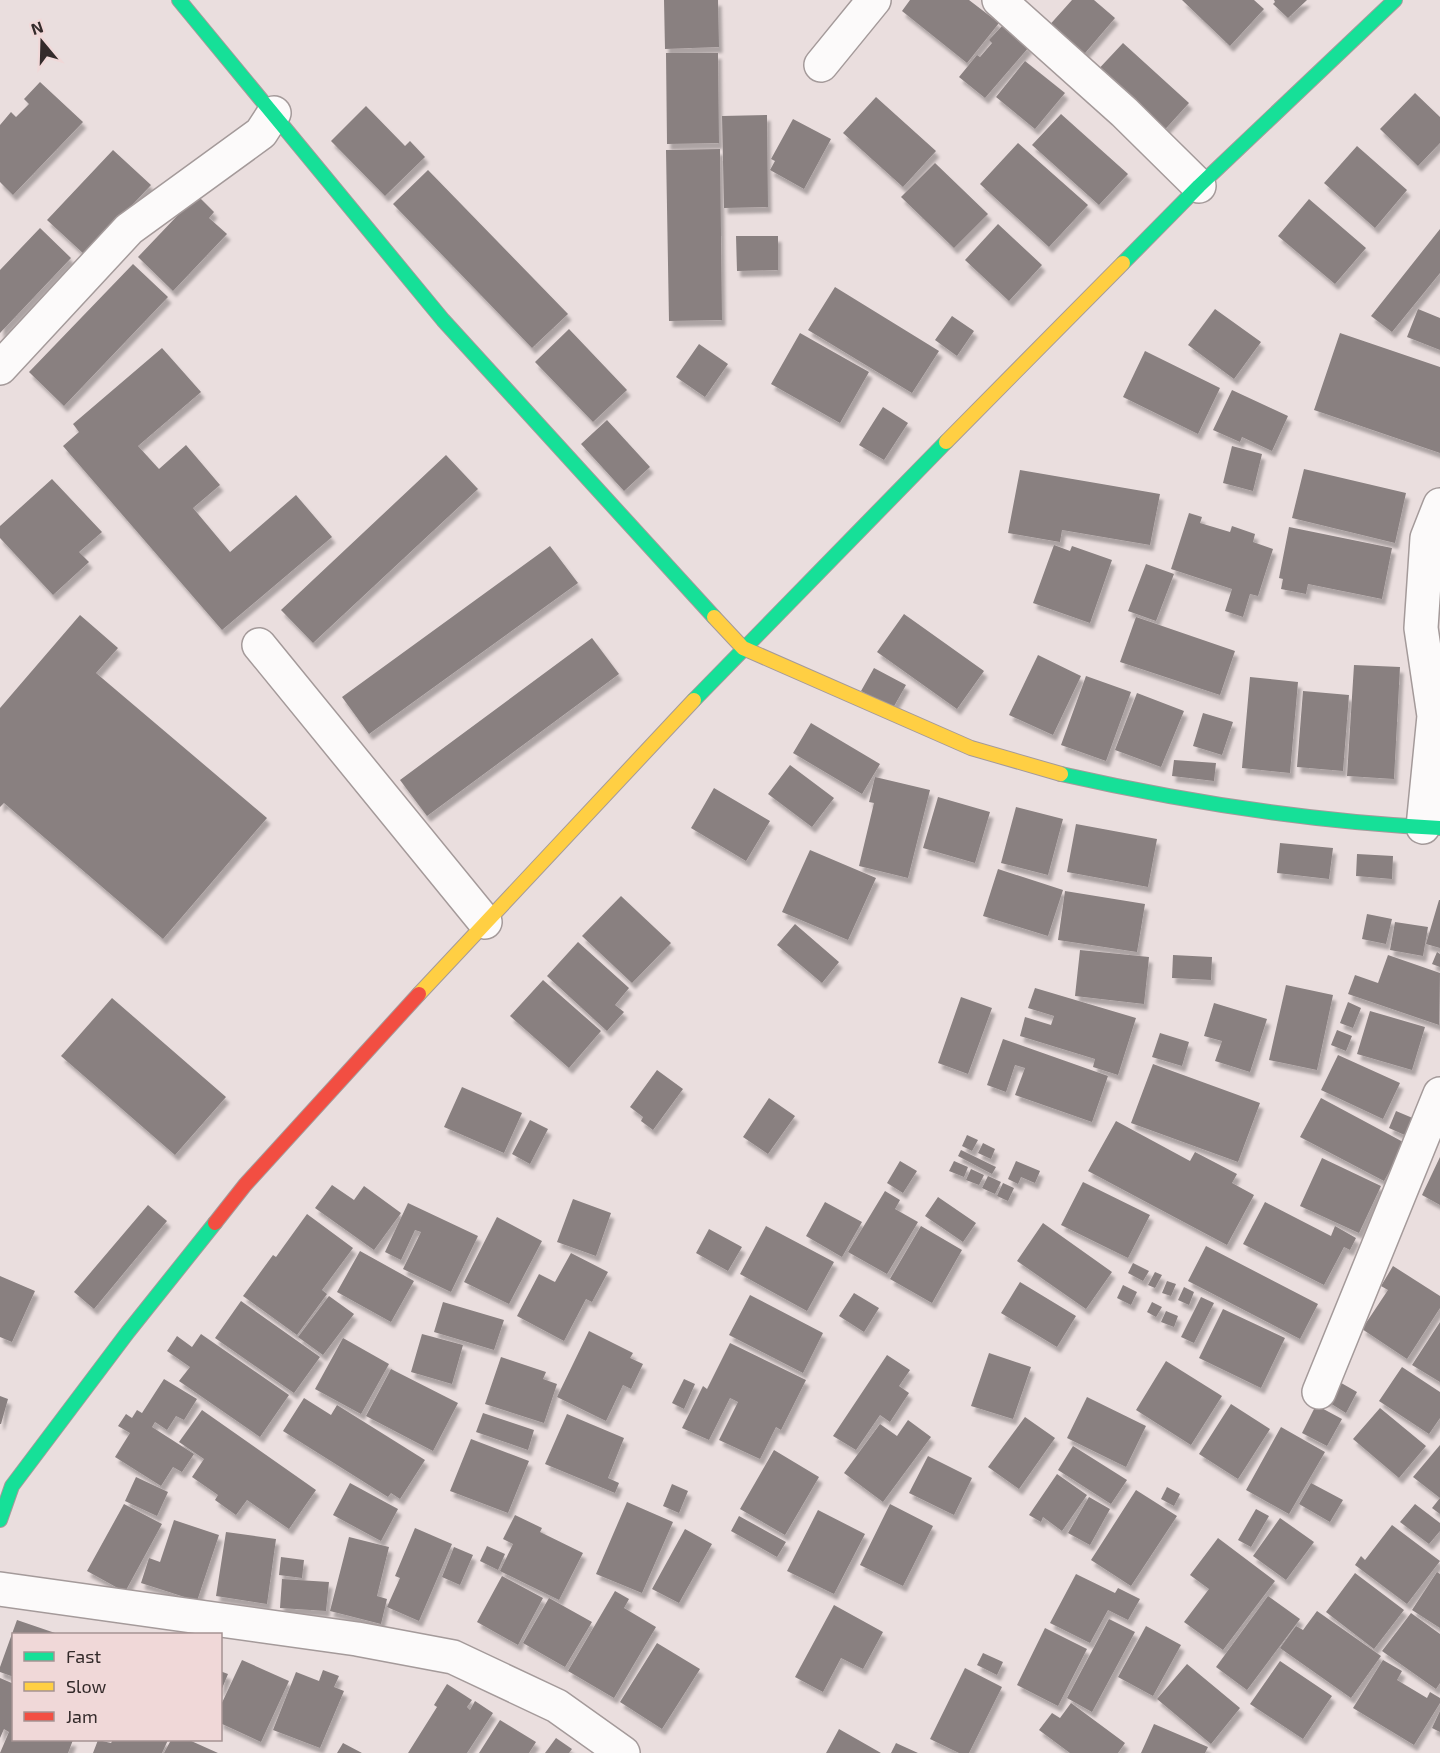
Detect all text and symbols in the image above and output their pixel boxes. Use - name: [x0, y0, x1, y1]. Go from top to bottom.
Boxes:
- north arrow: [12, 12, 72, 72]
- text: N: [28, 16, 46, 38]
- legend: [12, 1633, 222, 1741]
- text: Fast: [66, 1645, 101, 1667]
- text: Slow: [66, 1675, 107, 1697]
- text: Jam: [66, 1705, 98, 1727]

